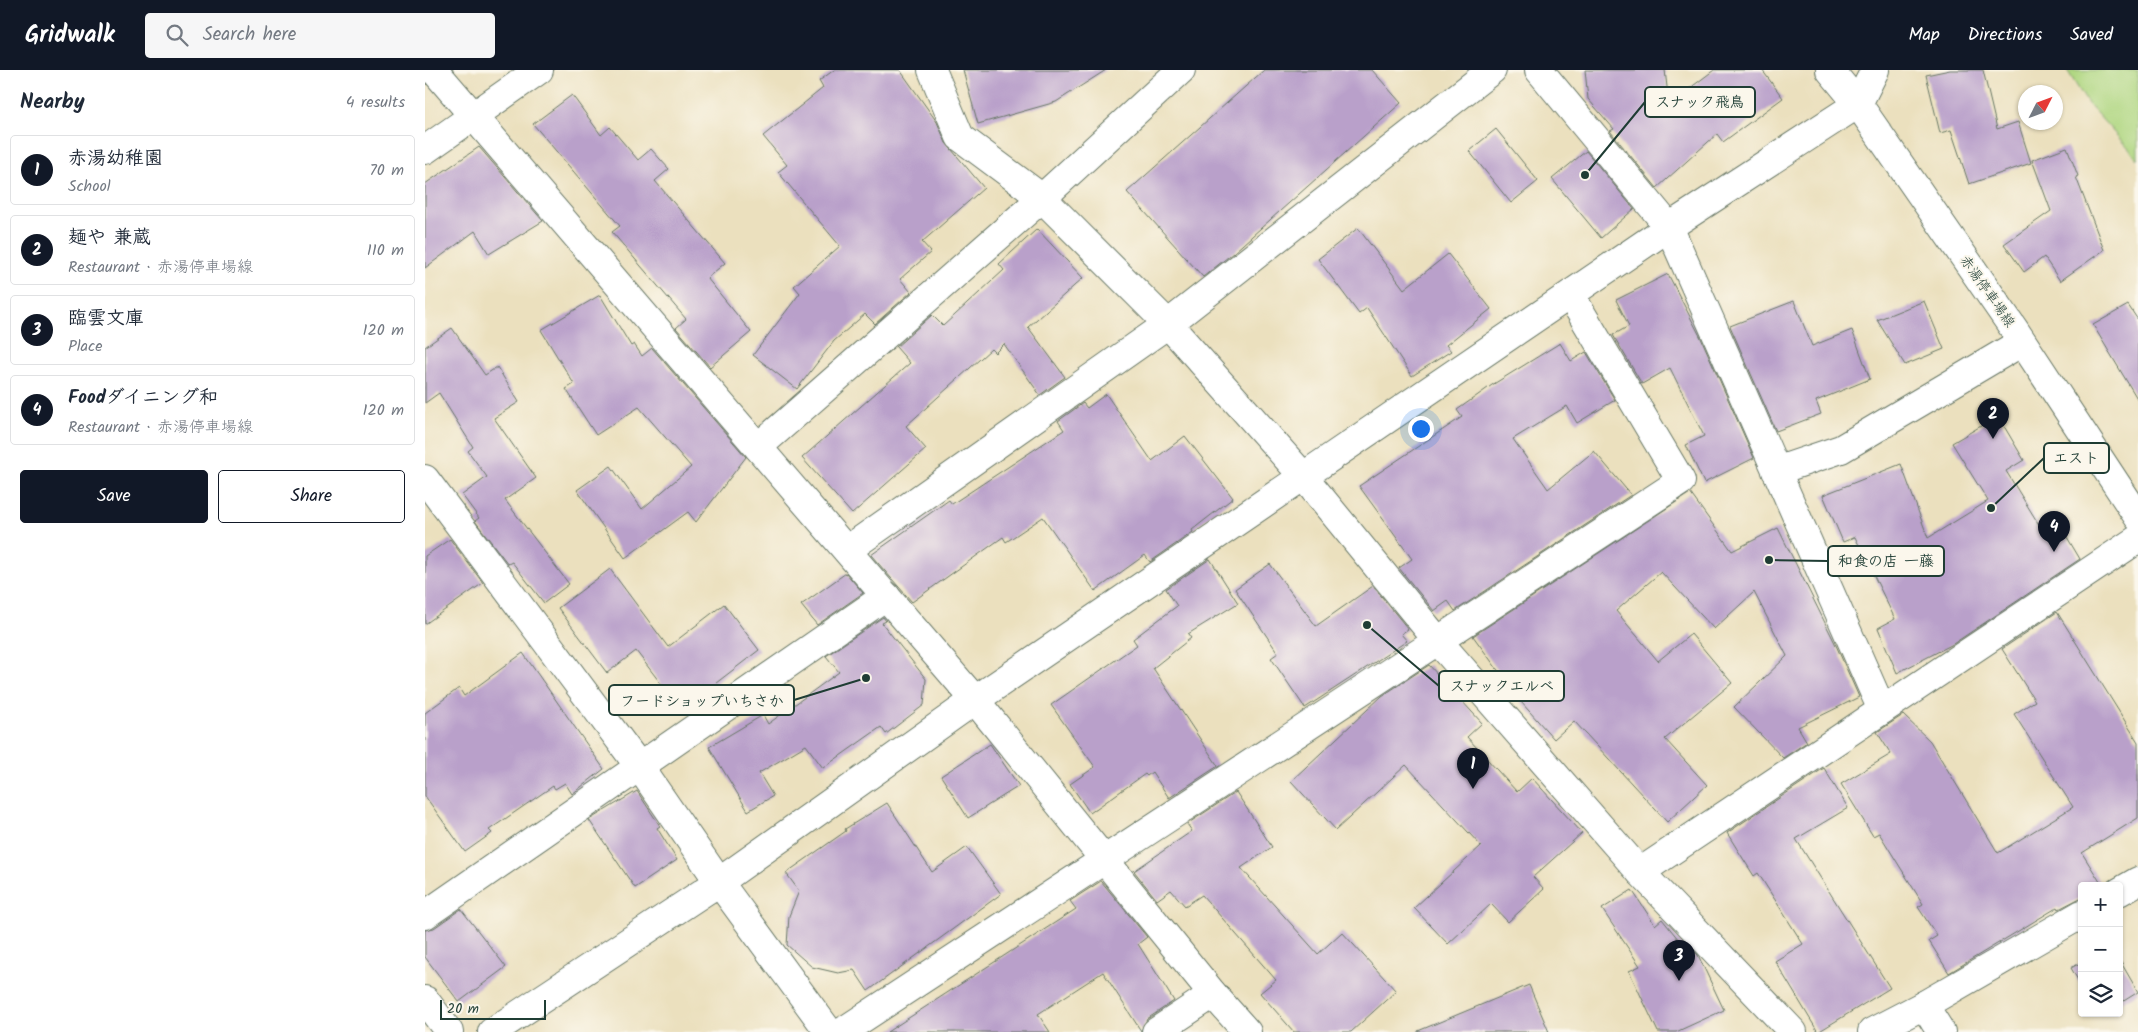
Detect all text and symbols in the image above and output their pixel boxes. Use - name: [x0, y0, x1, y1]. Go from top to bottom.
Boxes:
- search box: [145, 13, 495, 58]
- text: Gridwalk: [25, 16, 115, 55]
- text: Search here: [203, 20, 296, 50]
- icon: search: [163, 21, 191, 49]
- text: Map: [1908, 21, 1940, 50]
- text: Directions: [1968, 21, 2042, 50]
- text: Saved: [2070, 21, 2113, 50]
- north arrow: [2018, 85, 2063, 130]
- text: Nearby: [20, 86, 85, 119]
- callout: スナック飛鳥: [1645, 87, 1755, 117]
- text: 4 results: [346, 90, 405, 115]
- text: スナック飛鳥: [1655, 91, 1745, 115]
- text: 赤湯幼稚園: [68, 144, 163, 174]
- text: 1: [35, 158, 39, 183]
- text: 70 m: [369, 158, 404, 183]
- text: School: [68, 174, 111, 199]
- text: 麺や 兼蔵: [68, 223, 151, 253]
- text: 2: [32, 238, 42, 263]
- text: 110 m: [367, 238, 404, 263]
- street label: 赤湯停車場線: [1954, 251, 2020, 332]
- text: Restaurant · 赤湯停車場線: [68, 255, 253, 280]
- text: 臨雲文庫: [68, 304, 144, 334]
- text: 3: [33, 318, 41, 343]
- text: 120 m: [363, 318, 404, 343]
- text: Place: [68, 334, 102, 359]
- text: Foodダイニング和: [68, 383, 218, 413]
- text: 4: [33, 398, 41, 423]
- text: 120 m: [363, 398, 404, 423]
- pin: 2: [1977, 398, 2009, 439]
- text: Restaurant · 赤湯停車場線: [68, 415, 253, 440]
- your location: [1408, 416, 1434, 442]
- callout: エスト: [2044, 443, 2109, 473]
- text: エスト: [2053, 447, 2099, 471]
- button: Save: [20, 470, 208, 523]
- button: Share: [218, 470, 405, 523]
- pin: 4: [2038, 511, 2070, 552]
- callout: 和食の店 一藤: [1828, 546, 1944, 576]
- text: 和食の店 一藤: [1838, 550, 1934, 574]
- callout: スナックエルべ: [1439, 671, 1564, 701]
- text: スナックエルべ: [1450, 675, 1554, 699]
- callout: フードショップいちさか: [609, 685, 794, 715]
- text: フードショップいちさか: [620, 690, 784, 714]
- pin: 1: [1457, 748, 1489, 789]
- map controls: [2078, 882, 2123, 1017]
- button: +: [2078, 882, 2123, 927]
- button: −: [2078, 927, 2123, 972]
- pin: 3: [1663, 940, 1695, 981]
- button: layers: [2078, 972, 2123, 1017]
- scale bar: [440, 997, 546, 1020]
- text: 20 m: [447, 998, 479, 1020]

